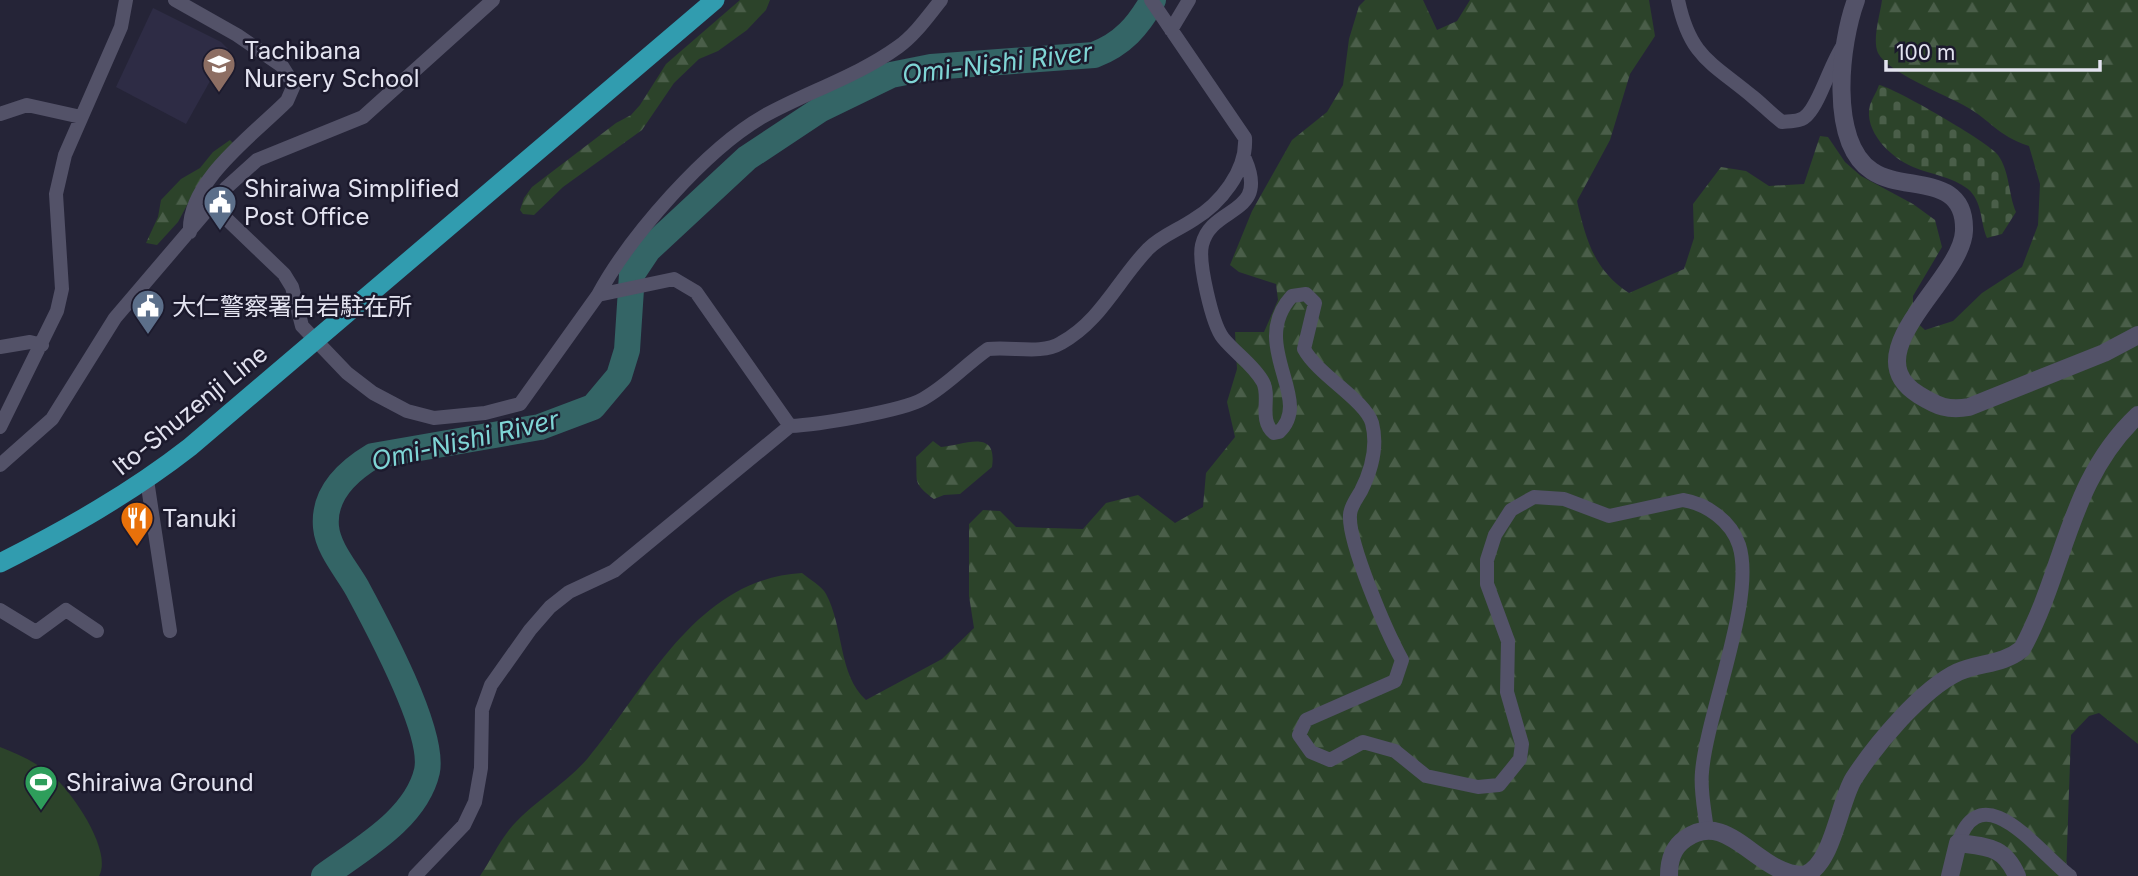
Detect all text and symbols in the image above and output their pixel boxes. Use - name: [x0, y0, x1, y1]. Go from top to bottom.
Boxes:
- scale bar: [1886, 28, 2100, 72]
- place label: Tachibana Nursery School: [244, 36, 420, 93]
- water label: Omi-Nishi River: [900, 36, 1095, 90]
- text: 100 m: [1896, 40, 1955, 65]
- school or university icon: Tachibana Nursery School: [200, 45, 238, 94]
- place label: Shiraiwa Simplified Post Office: [244, 174, 460, 231]
- public building icon: Shiraiwa Simplified Post Office: [201, 183, 239, 232]
- public building icon: 大仁警察署白岩駐在所: [129, 287, 167, 336]
- place label: 大仁警察署白岩駐在所: [172, 292, 412, 321]
- street label: Ito-Shuzenji Line: [107, 339, 273, 481]
- water label: Omi-Nishi River: [368, 403, 563, 477]
- restaurant icon: Tanuki: [118, 499, 156, 548]
- place label: Tanuki: [162, 504, 237, 533]
- sports icon: Shiraiwa Ground: [22, 763, 60, 812]
- place label: Shiraiwa Ground: [66, 768, 254, 797]

